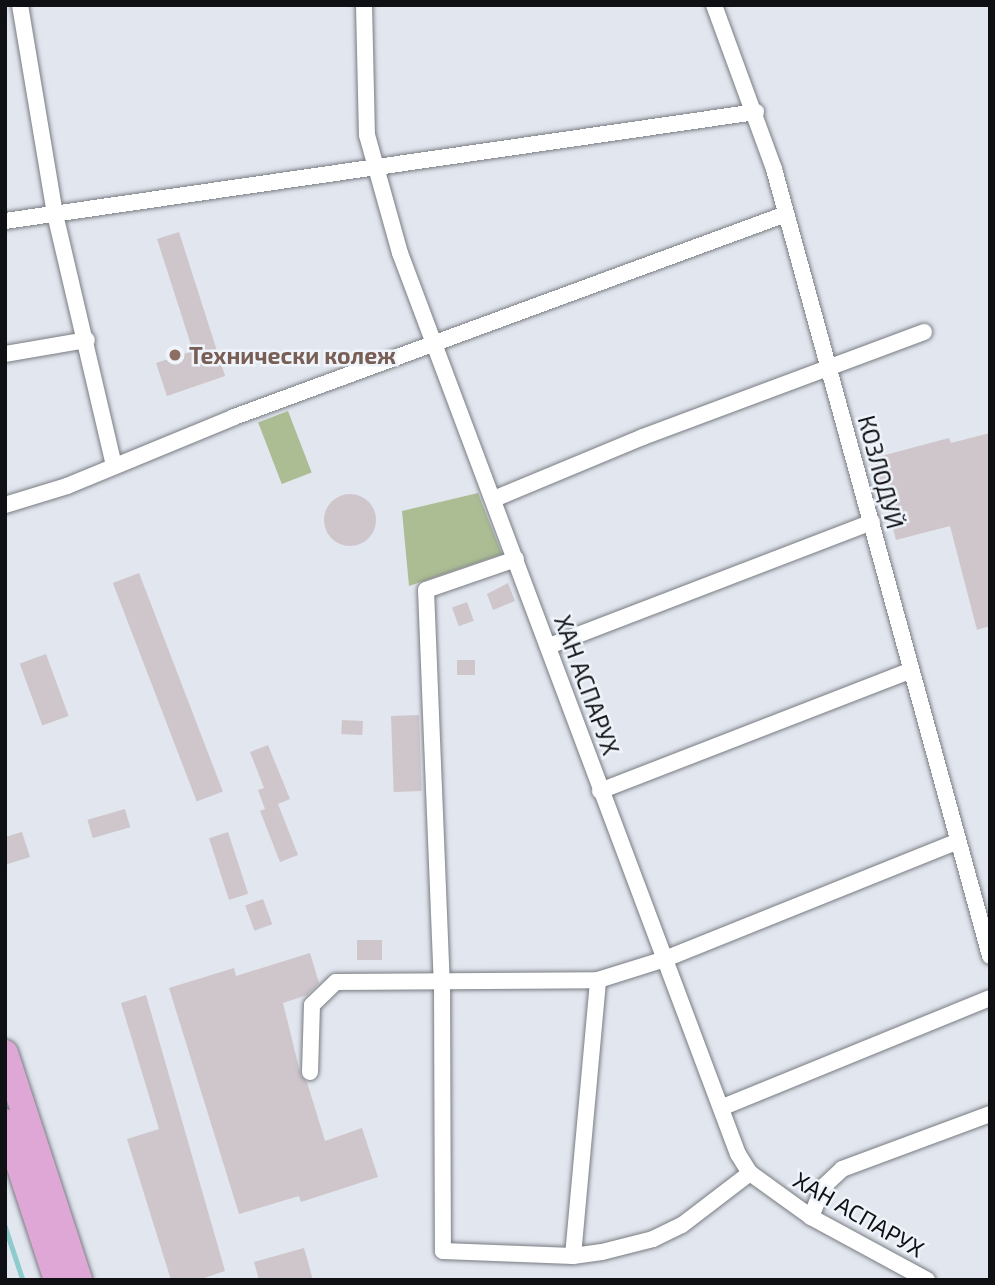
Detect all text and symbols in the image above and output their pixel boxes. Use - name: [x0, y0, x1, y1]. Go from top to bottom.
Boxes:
- place label: Технически колеж: [189, 341, 396, 369]
- marker: Технически колеж: [167, 347, 183, 363]
- street label: КОЗЛОДУЙ: [853, 412, 909, 532]
- street label: ХАН АСПАРУХ: [549, 611, 625, 759]
- street label: ХАН АСПАРУХ: [789, 1165, 929, 1263]

